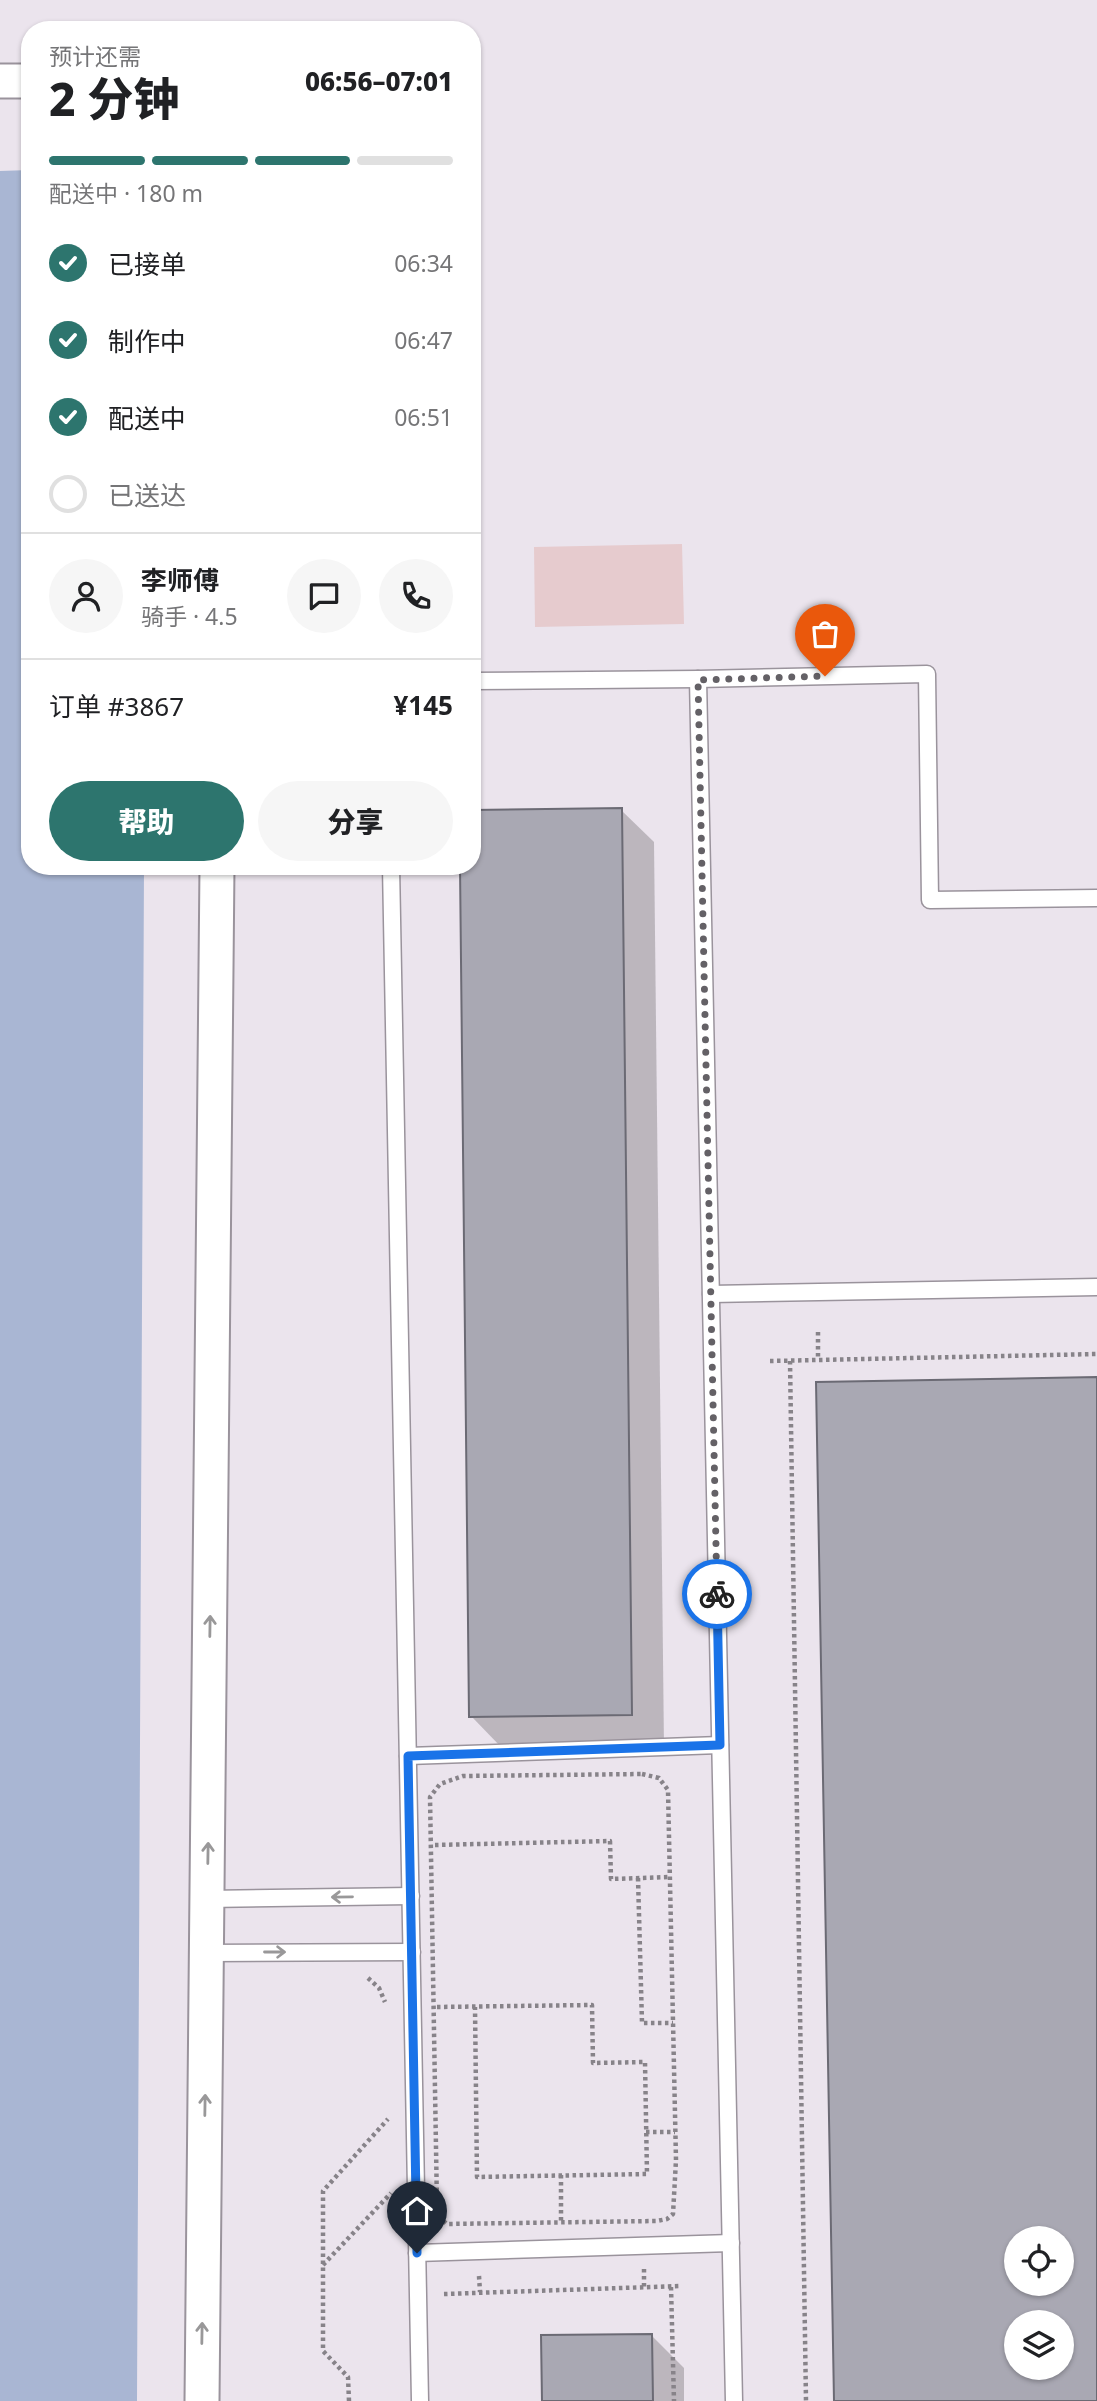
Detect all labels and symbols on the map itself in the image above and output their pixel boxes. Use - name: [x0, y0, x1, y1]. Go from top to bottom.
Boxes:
- pin: [795, 604, 855, 676]
- courier: [682, 1559, 752, 1629]
- one-way arrow: [203, 1615, 217, 1638]
- one-way arrow: [201, 1842, 215, 1865]
- one-way arrow: [331, 1890, 354, 1904]
- one-way arrow: [263, 1945, 286, 1959]
- one-way arrow: [198, 2094, 212, 2117]
- pin: [387, 2181, 447, 2253]
- one-way arrow: [196, 2322, 209, 2345]

